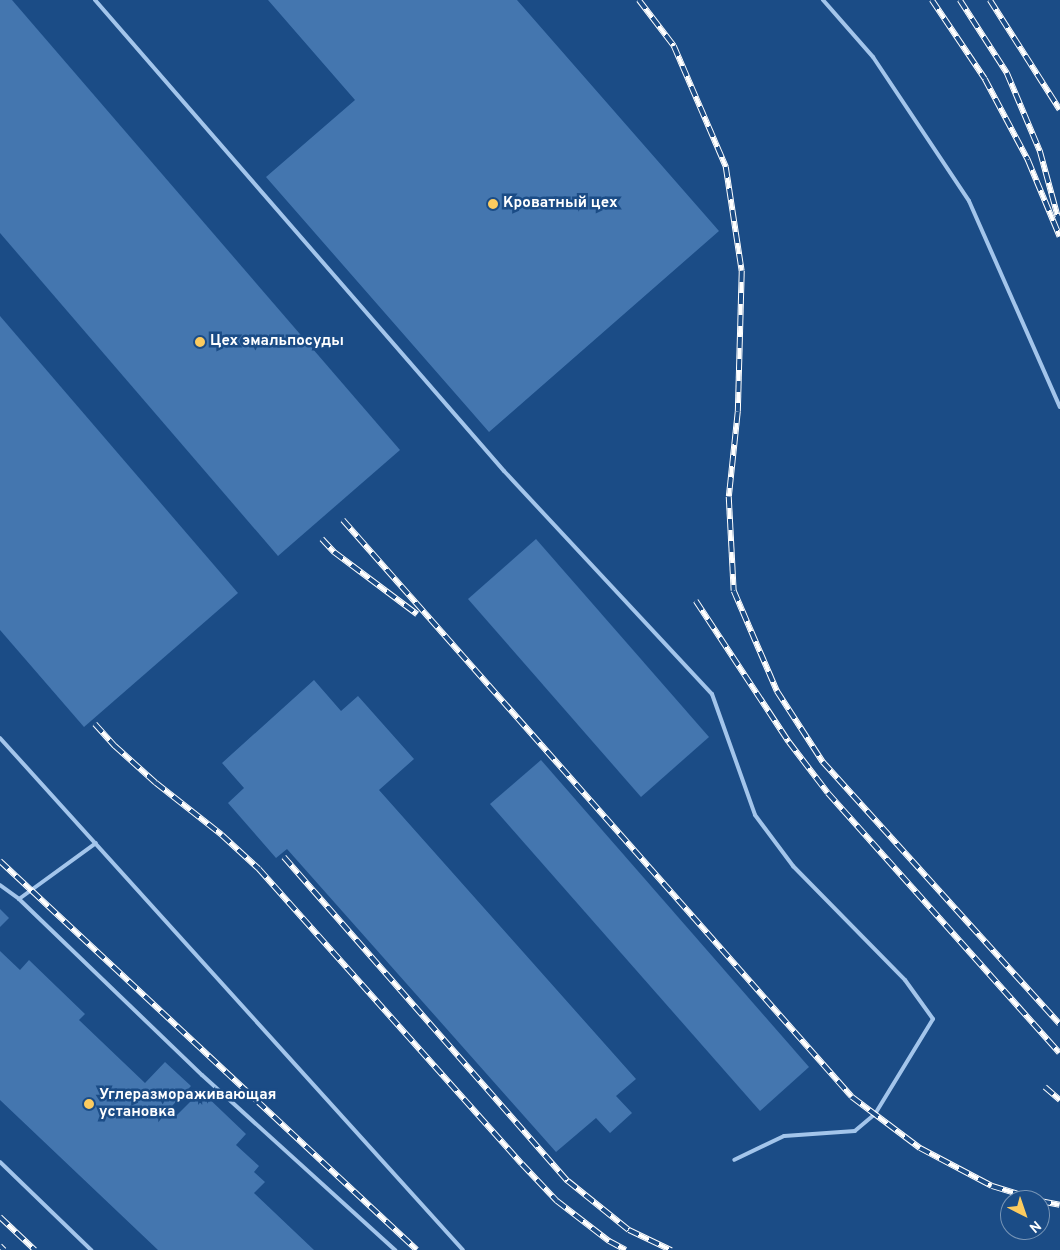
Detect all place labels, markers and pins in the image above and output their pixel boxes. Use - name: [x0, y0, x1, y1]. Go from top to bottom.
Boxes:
- place label: Кроватный цех: [503, 195, 618, 213]
- marker: Кроватный цех: [487, 198, 499, 210]
- place label: Цех эмальпосуды: [210, 333, 344, 351]
- marker: Цех эмальпосуды: [194, 336, 206, 348]
- place label: Углеразмораживающая установка: [99, 1086, 276, 1121]
- marker: Углеразмораживающая установка: [83, 1098, 95, 1110]

